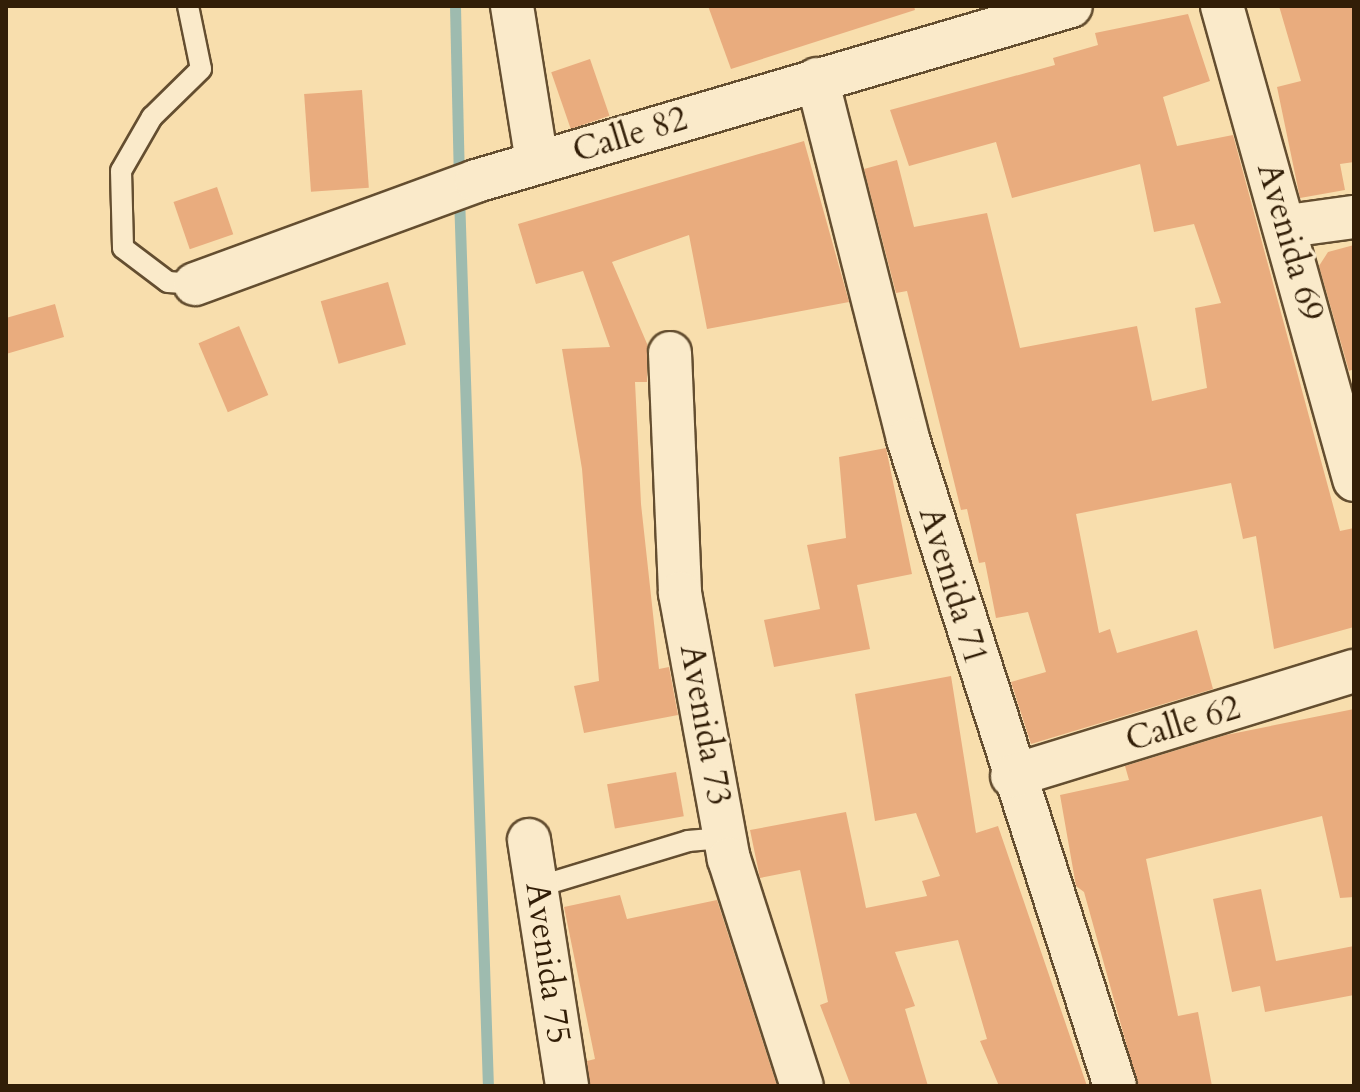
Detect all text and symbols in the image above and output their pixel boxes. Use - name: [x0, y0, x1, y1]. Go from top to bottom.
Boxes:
- street label: Calle 82: [568, 98, 692, 172]
- street label: Avenida 69: [1248, 158, 1332, 326]
- street label: Avenida 71: [910, 502, 996, 670]
- street label: Avenida 73: [671, 641, 739, 809]
- street label: Calle 62: [1121, 687, 1245, 761]
- street label: Avenida 75: [516, 880, 580, 1046]

